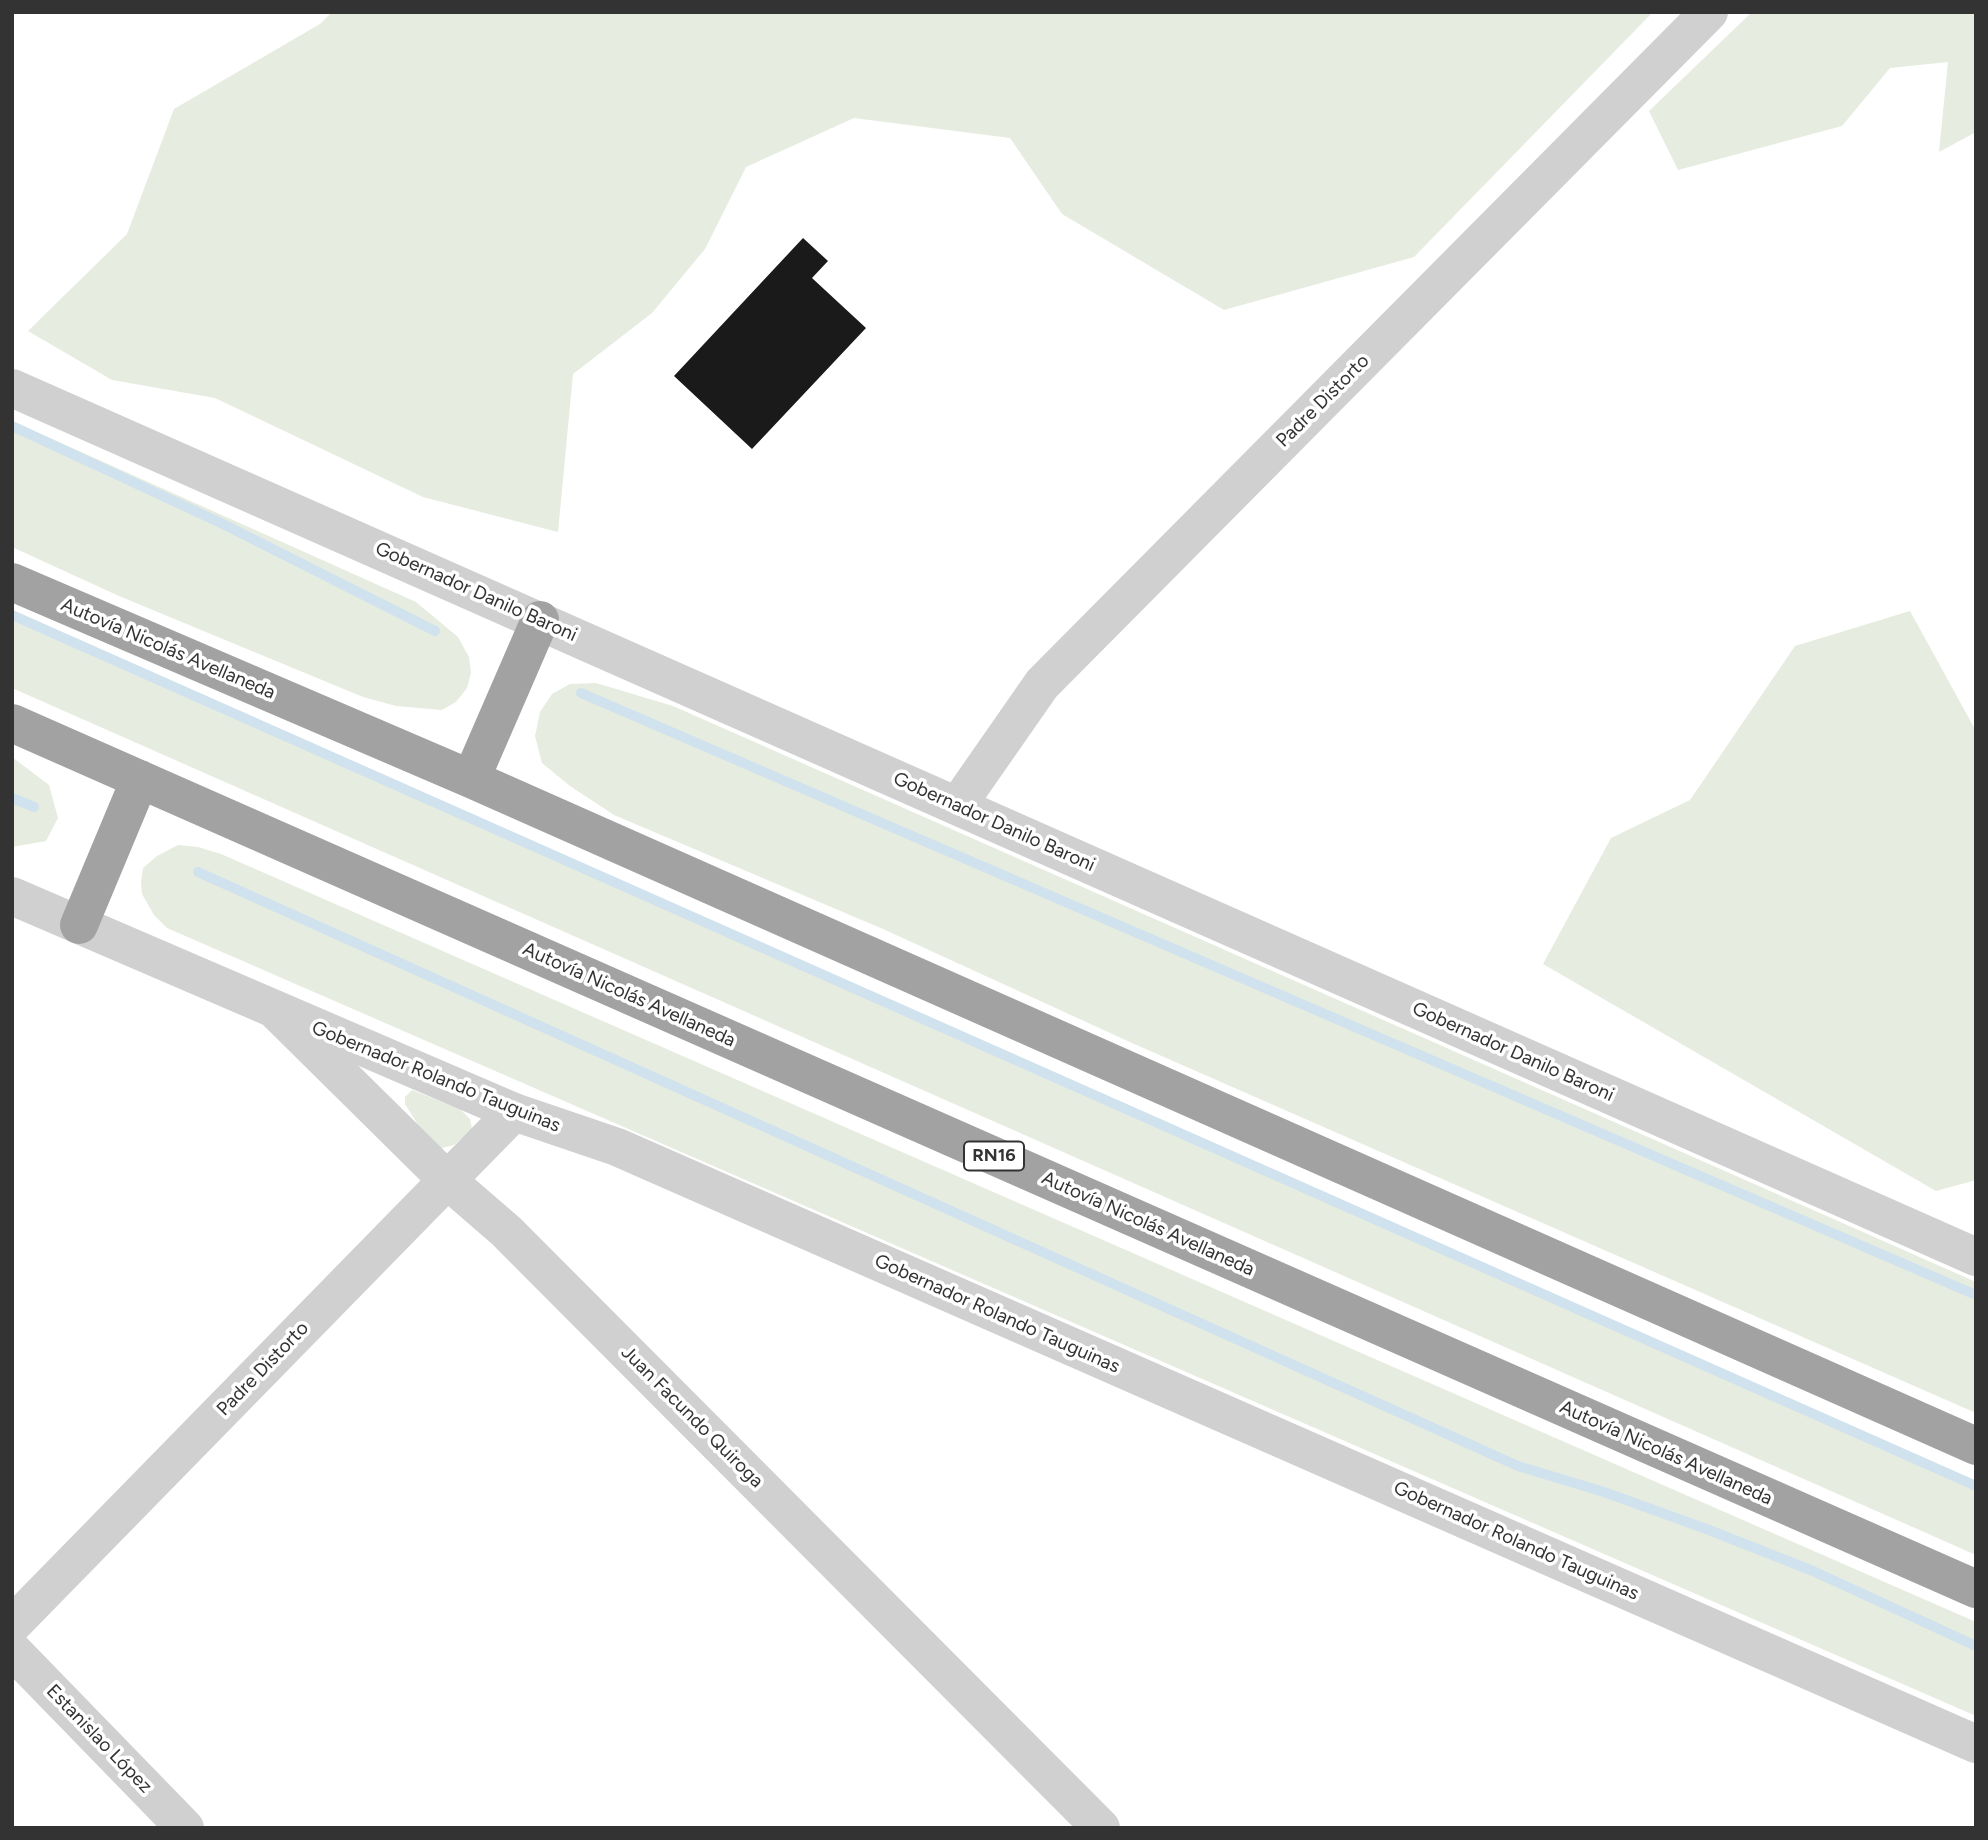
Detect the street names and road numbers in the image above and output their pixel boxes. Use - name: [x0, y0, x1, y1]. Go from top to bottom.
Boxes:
- street label: Padre Distorto: [1272, 350, 1374, 452]
- street label: Gobernador Danilo Baroni: [372, 537, 580, 647]
- street label: Autovía Nicolás Avellaneda: [58, 593, 278, 705]
- street label: Gobernador Danilo Baroni: [890, 767, 1098, 877]
- street label: Autovía Nicolás Avellaneda: [519, 938, 739, 1052]
- street label: Gobernador Danilo Baroni: [1409, 997, 1617, 1107]
- street label: Gobernador Rolando Tauguinas: [308, 1017, 564, 1137]
- road number: RN16: [964, 1142, 1024, 1170]
- street label: Autovía Nicolás Avellaneda: [1038, 1167, 1258, 1281]
- street label: Gobernador Rolando Tauguinas: [871, 1249, 1123, 1379]
- street label: Padre Distorto: [212, 1317, 314, 1421]
- street label: Juan Facundo Quiroga: [616, 1341, 768, 1493]
- street label: Autovía Nicolás Avellaneda: [1556, 1396, 1776, 1510]
- street label: Gobernador Rolando Tauguinas: [1390, 1476, 1642, 1606]
- street label: Estanislao López: [41, 1680, 157, 1798]

